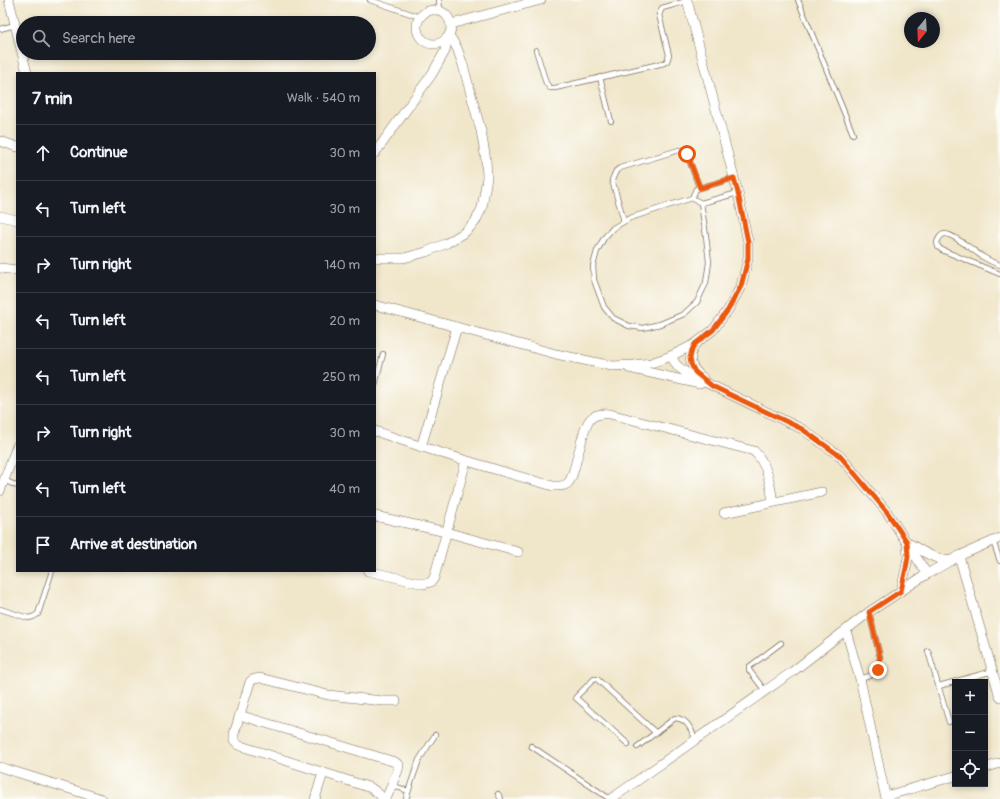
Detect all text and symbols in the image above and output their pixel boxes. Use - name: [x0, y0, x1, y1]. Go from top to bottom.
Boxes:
- north arrow: [904, 12, 940, 48]
- search box: [16, 16, 376, 60]
- icon: search: [30, 27, 52, 49]
- text: Search here: [62, 29, 135, 48]
- text: 7 min: [32, 88, 72, 109]
- text: Walk · 540 m: [287, 90, 360, 106]
- icon: ahead: [32, 142, 54, 164]
- text: Continue: [70, 143, 128, 162]
- text: 30 m: [330, 145, 360, 161]
- route start: [678, 145, 696, 163]
- icon: left: [32, 198, 54, 220]
- text: Turn left: [70, 199, 126, 218]
- text: 30 m: [330, 201, 360, 217]
- icon: right: [32, 254, 54, 276]
- text: Turn right: [70, 255, 131, 274]
- text: 140 m: [324, 257, 360, 273]
- icon: left: [32, 310, 54, 332]
- text: Turn left: [70, 311, 126, 330]
- text: 20 m: [329, 313, 360, 329]
- icon: left: [32, 366, 54, 388]
- text: Turn left: [70, 367, 126, 386]
- text: 250 m: [322, 369, 360, 385]
- icon: right: [32, 422, 54, 444]
- text: Turn right: [70, 423, 131, 442]
- text: 30 m: [330, 425, 360, 441]
- icon: left: [32, 478, 54, 500]
- text: Turn left: [70, 479, 126, 498]
- text: 40 m: [329, 481, 360, 497]
- icon: arrive: [32, 534, 54, 556]
- text: Arrive at destination: [70, 535, 197, 554]
- route end: [869, 661, 887, 679]
- map controls: [952, 679, 988, 787]
- button: +: [952, 679, 988, 715]
- button: −: [952, 715, 988, 751]
- button: locate: [952, 751, 988, 787]

